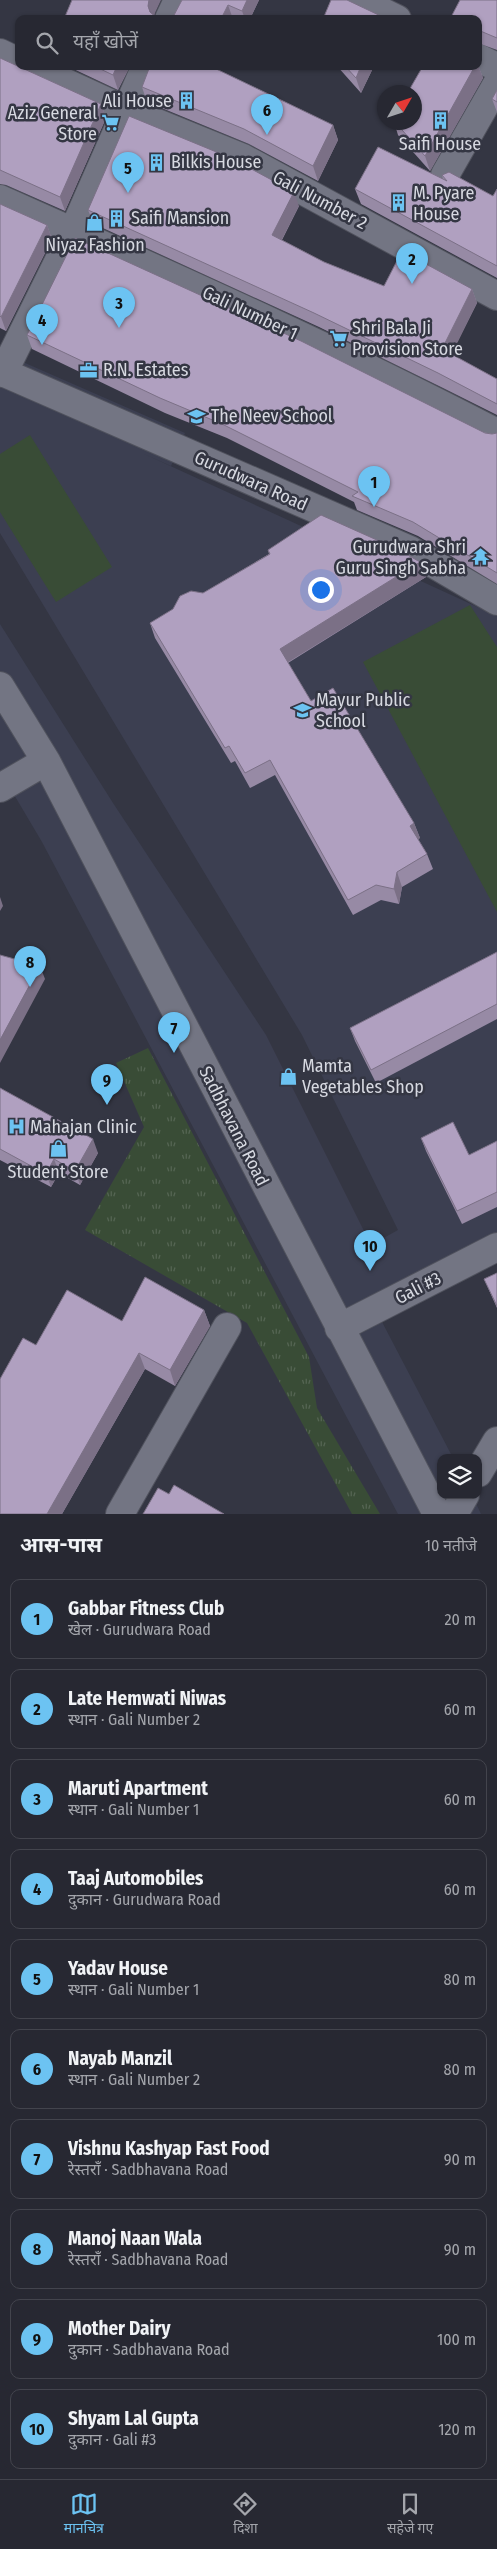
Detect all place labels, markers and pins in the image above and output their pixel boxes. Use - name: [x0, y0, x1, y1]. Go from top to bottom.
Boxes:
- place label: Ali House: [103, 90, 172, 112]
- building icon: Ali House: [176, 91, 196, 111]
- pin: 6: [251, 94, 283, 135]
- place label: Aziz General Store: [8, 102, 97, 145]
- building icon: Saifi House: [430, 111, 450, 131]
- supermarket icon: Aziz General Store: [101, 113, 121, 133]
- place label: Saifi House: [399, 133, 481, 155]
- place label: Bilkis House: [171, 151, 261, 173]
- pin: 5: [112, 152, 144, 193]
- building icon: Bilkis House: [147, 152, 167, 172]
- place label: M. Pyare House: [413, 182, 475, 225]
- building icon: M. Pyare House: [389, 193, 409, 213]
- place label: Saifi Mansion: [131, 207, 229, 229]
- building icon: Saifi Mansion: [107, 208, 127, 228]
- shop icon: Niyaz Fashion: [85, 212, 105, 232]
- place label: Niyaz Fashion: [45, 234, 145, 256]
- pin: 2: [396, 243, 428, 284]
- pin: 3: [103, 287, 135, 328]
- pin: 4: [26, 304, 58, 345]
- place label: Shri Bala Ji Provision Store: [352, 317, 463, 360]
- supermarket icon: Shri Bala Ji Provision Store: [328, 328, 348, 348]
- place label: R.N. Estates: [103, 359, 189, 381]
- office icon: R.N. Estates: [79, 360, 99, 380]
- place label: The Neev School: [211, 405, 333, 427]
- school or university icon: The Neev School: [187, 406, 207, 426]
- pin: 1: [358, 466, 390, 507]
- place label: Gurudwara Shri Guru Singh Sabha: [336, 536, 466, 579]
- temple icon: Gurudwara Shri Guru Singh Sabha: [470, 547, 490, 567]
- place label: Mayur Public School: [316, 689, 411, 732]
- school or university icon: Mayur Public School: [292, 700, 312, 720]
- pin: 8: [14, 946, 46, 987]
- pin: 7: [158, 1012, 190, 1053]
- place label: Mamta Vegetables Shop: [302, 1055, 424, 1098]
- pin: 9: [91, 1064, 123, 1105]
- shop icon: Mamta Vegetables Shop: [278, 1066, 298, 1086]
- place label: Mahajan Clinic: [30, 1116, 137, 1138]
- hospital icon: Mahajan Clinic: [6, 1117, 26, 1137]
- shop icon: Student Store: [48, 1139, 68, 1159]
- place label: Student Store: [7, 1161, 109, 1183]
- pin: 10: [354, 1230, 386, 1271]

